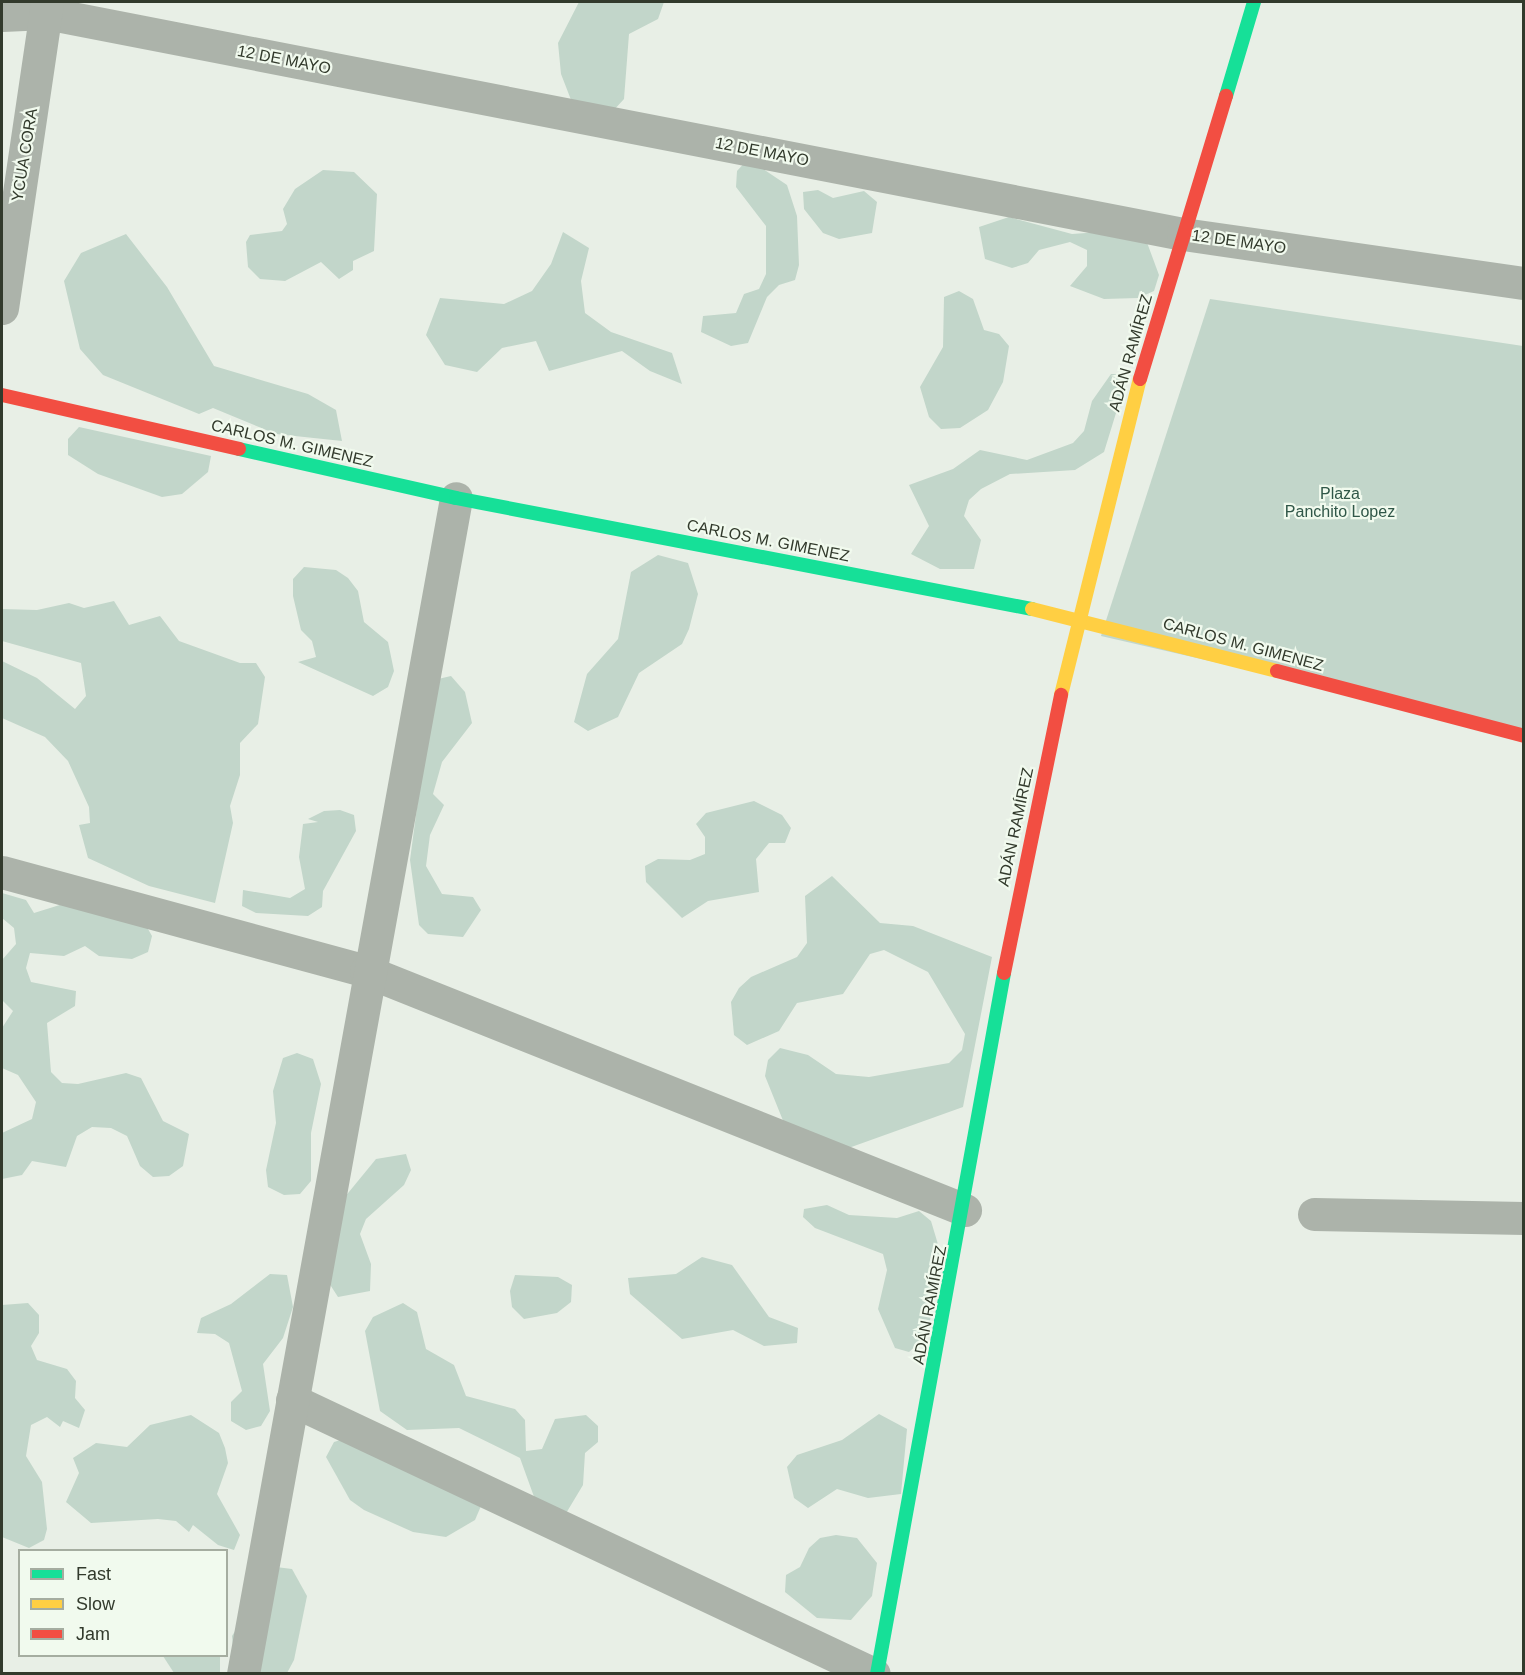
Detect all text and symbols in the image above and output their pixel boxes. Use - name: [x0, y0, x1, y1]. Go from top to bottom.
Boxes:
- street label: 12 DE MAYO: [236, 42, 332, 78]
- street label: YCUA CORA: [8, 107, 42, 203]
- street label: 12 DE MAYO: [714, 134, 810, 170]
- street label: 12 DE MAYO: [1191, 226, 1287, 258]
- street label: ADÁN RAMÍREZ: [1105, 292, 1157, 414]
- street label: CARLOS M. GIMENEZ: [209, 416, 375, 472]
- park label: Plaza Panchito Lopez: [1285, 484, 1395, 522]
- street label: CARLOS M. GIMENEZ: [685, 516, 851, 566]
- street label: CARLOS M. GIMENEZ: [1161, 614, 1325, 676]
- street label: ADÁN RAMÍREZ: [994, 766, 1038, 888]
- street label: ADÁN RAMÍREZ: [909, 1244, 951, 1366]
- legend: [18, 1549, 228, 1657]
- text: Fast: [76, 1564, 111, 1584]
- text: Slow: [76, 1594, 115, 1614]
- text: Jam: [76, 1624, 110, 1644]

